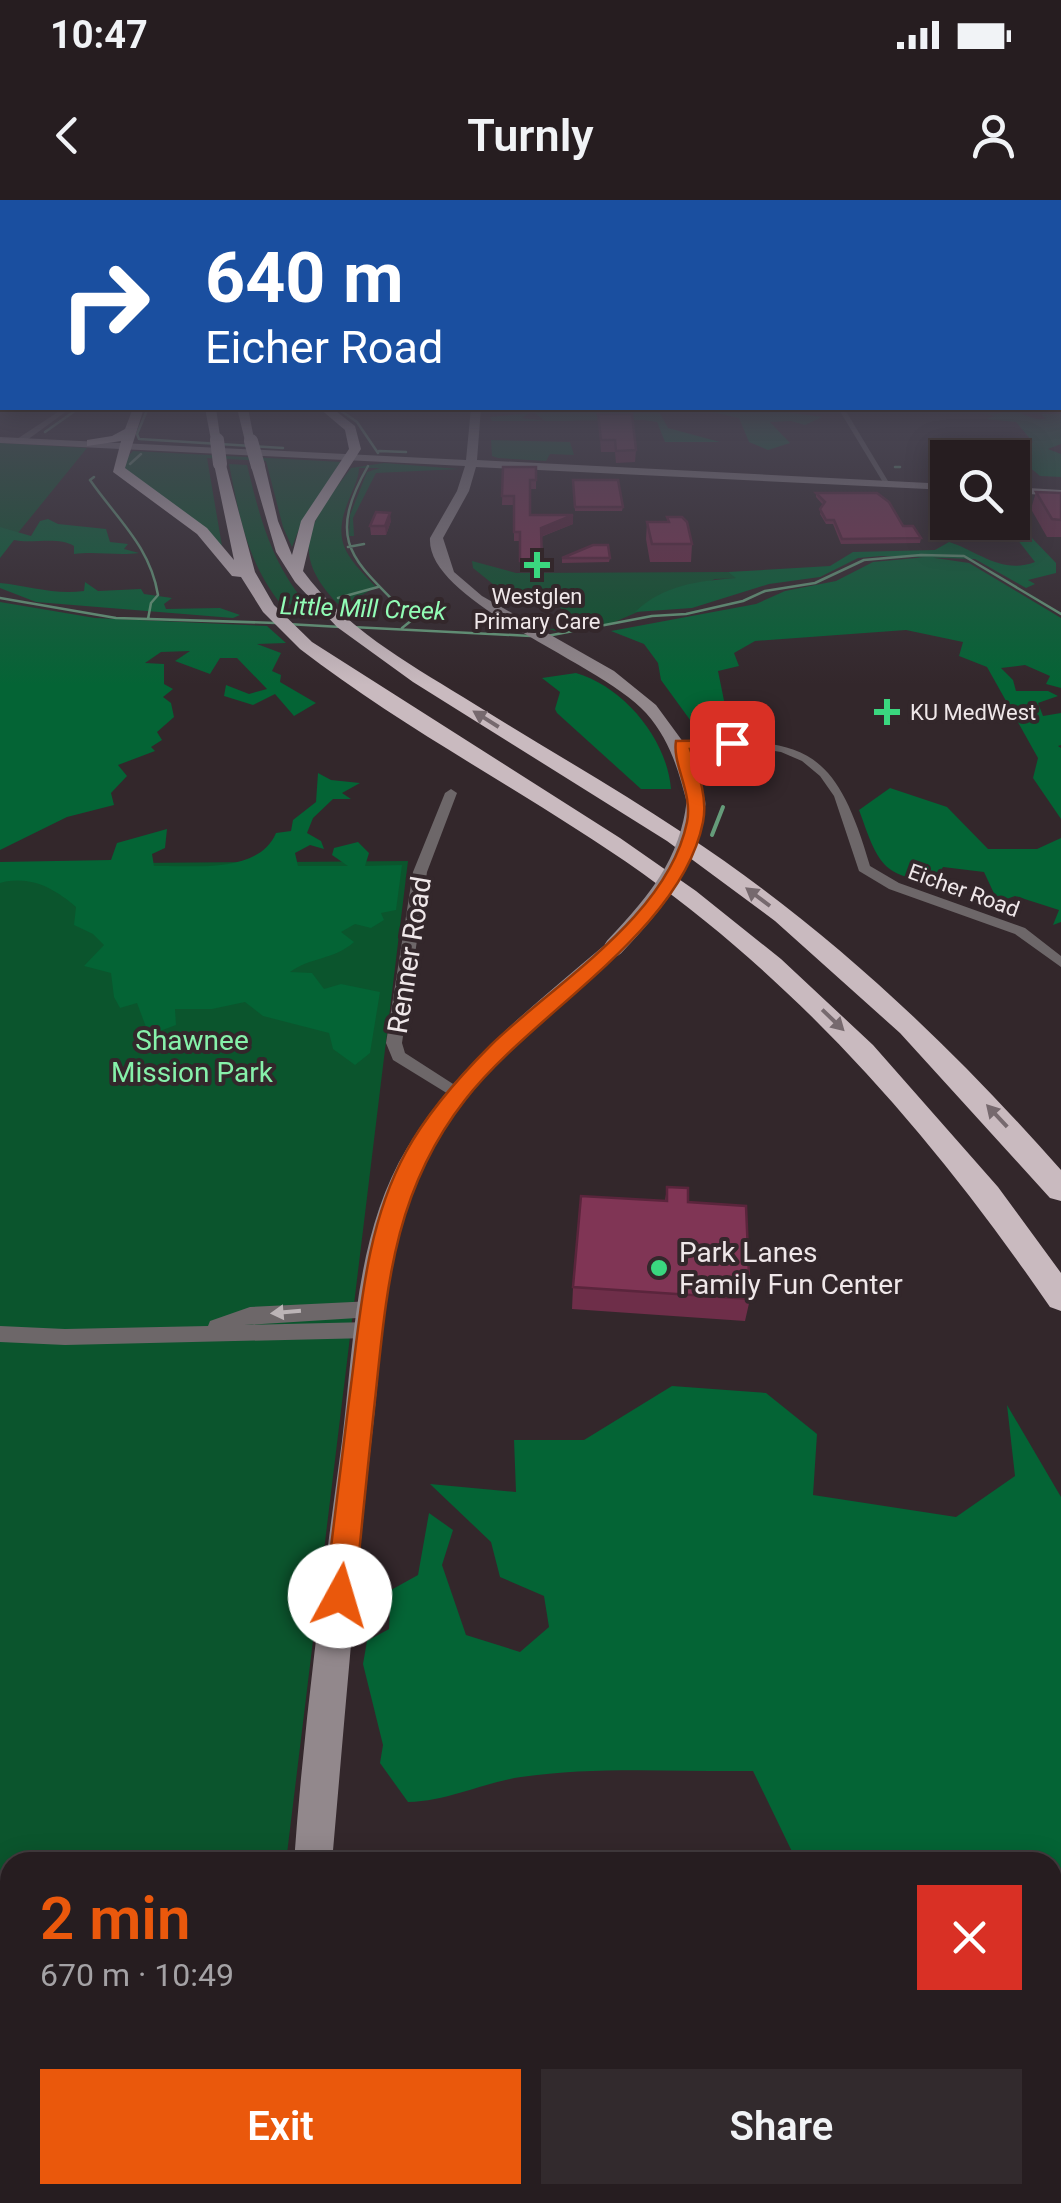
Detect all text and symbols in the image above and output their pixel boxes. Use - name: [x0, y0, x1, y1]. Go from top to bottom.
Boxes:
- text: 10:47: [50, 13, 148, 57]
- icon: back: [40, 108, 95, 163]
- icon: person: [966, 108, 1021, 163]
- text: Turnly: [467, 109, 594, 162]
- text: 640 m: [205, 237, 404, 319]
- icon: right: [40, 240, 170, 370]
- text: Eicher Road: [205, 321, 443, 374]
- map controls: [930, 440, 1030, 540]
- button: search: [930, 440, 1030, 540]
- marker: Westglen Primary Care: [524, 552, 550, 578]
- place label: Westglen Primary Care: [474, 584, 600, 634]
- water label: Little Mill Creek: [279, 591, 447, 626]
- marker: KU MedWest: [874, 699, 900, 725]
- place label: KU MedWest: [910, 700, 1036, 725]
- pin: [690, 701, 775, 786]
- one-way arrow: [472, 711, 500, 729]
- icon: arrive: [705, 716, 760, 771]
- street label: Eicher Road: [905, 859, 1023, 922]
- street label: Renner Road: [381, 874, 438, 1036]
- one-way arrow: [745, 887, 771, 907]
- one-way arrow: [821, 1008, 845, 1031]
- park label: Shawnee Mission Park: [111, 1024, 274, 1089]
- one-way arrow: [987, 1104, 1009, 1129]
- place label: Park Lanes Family Fun Center: [679, 1236, 903, 1301]
- marker: Park Lanes Family Fun Center: [648, 1257, 670, 1279]
- one-way arrow: [270, 1304, 301, 1320]
- position arrow: [288, 1544, 392, 1648]
- text: 2 min: [40, 1883, 190, 1954]
- button: close: [917, 1885, 1022, 1990]
- text: 670 m · 10:49: [40, 1956, 234, 1994]
- button: Exit: [40, 2069, 521, 2184]
- button: Share: [541, 2069, 1022, 2184]

